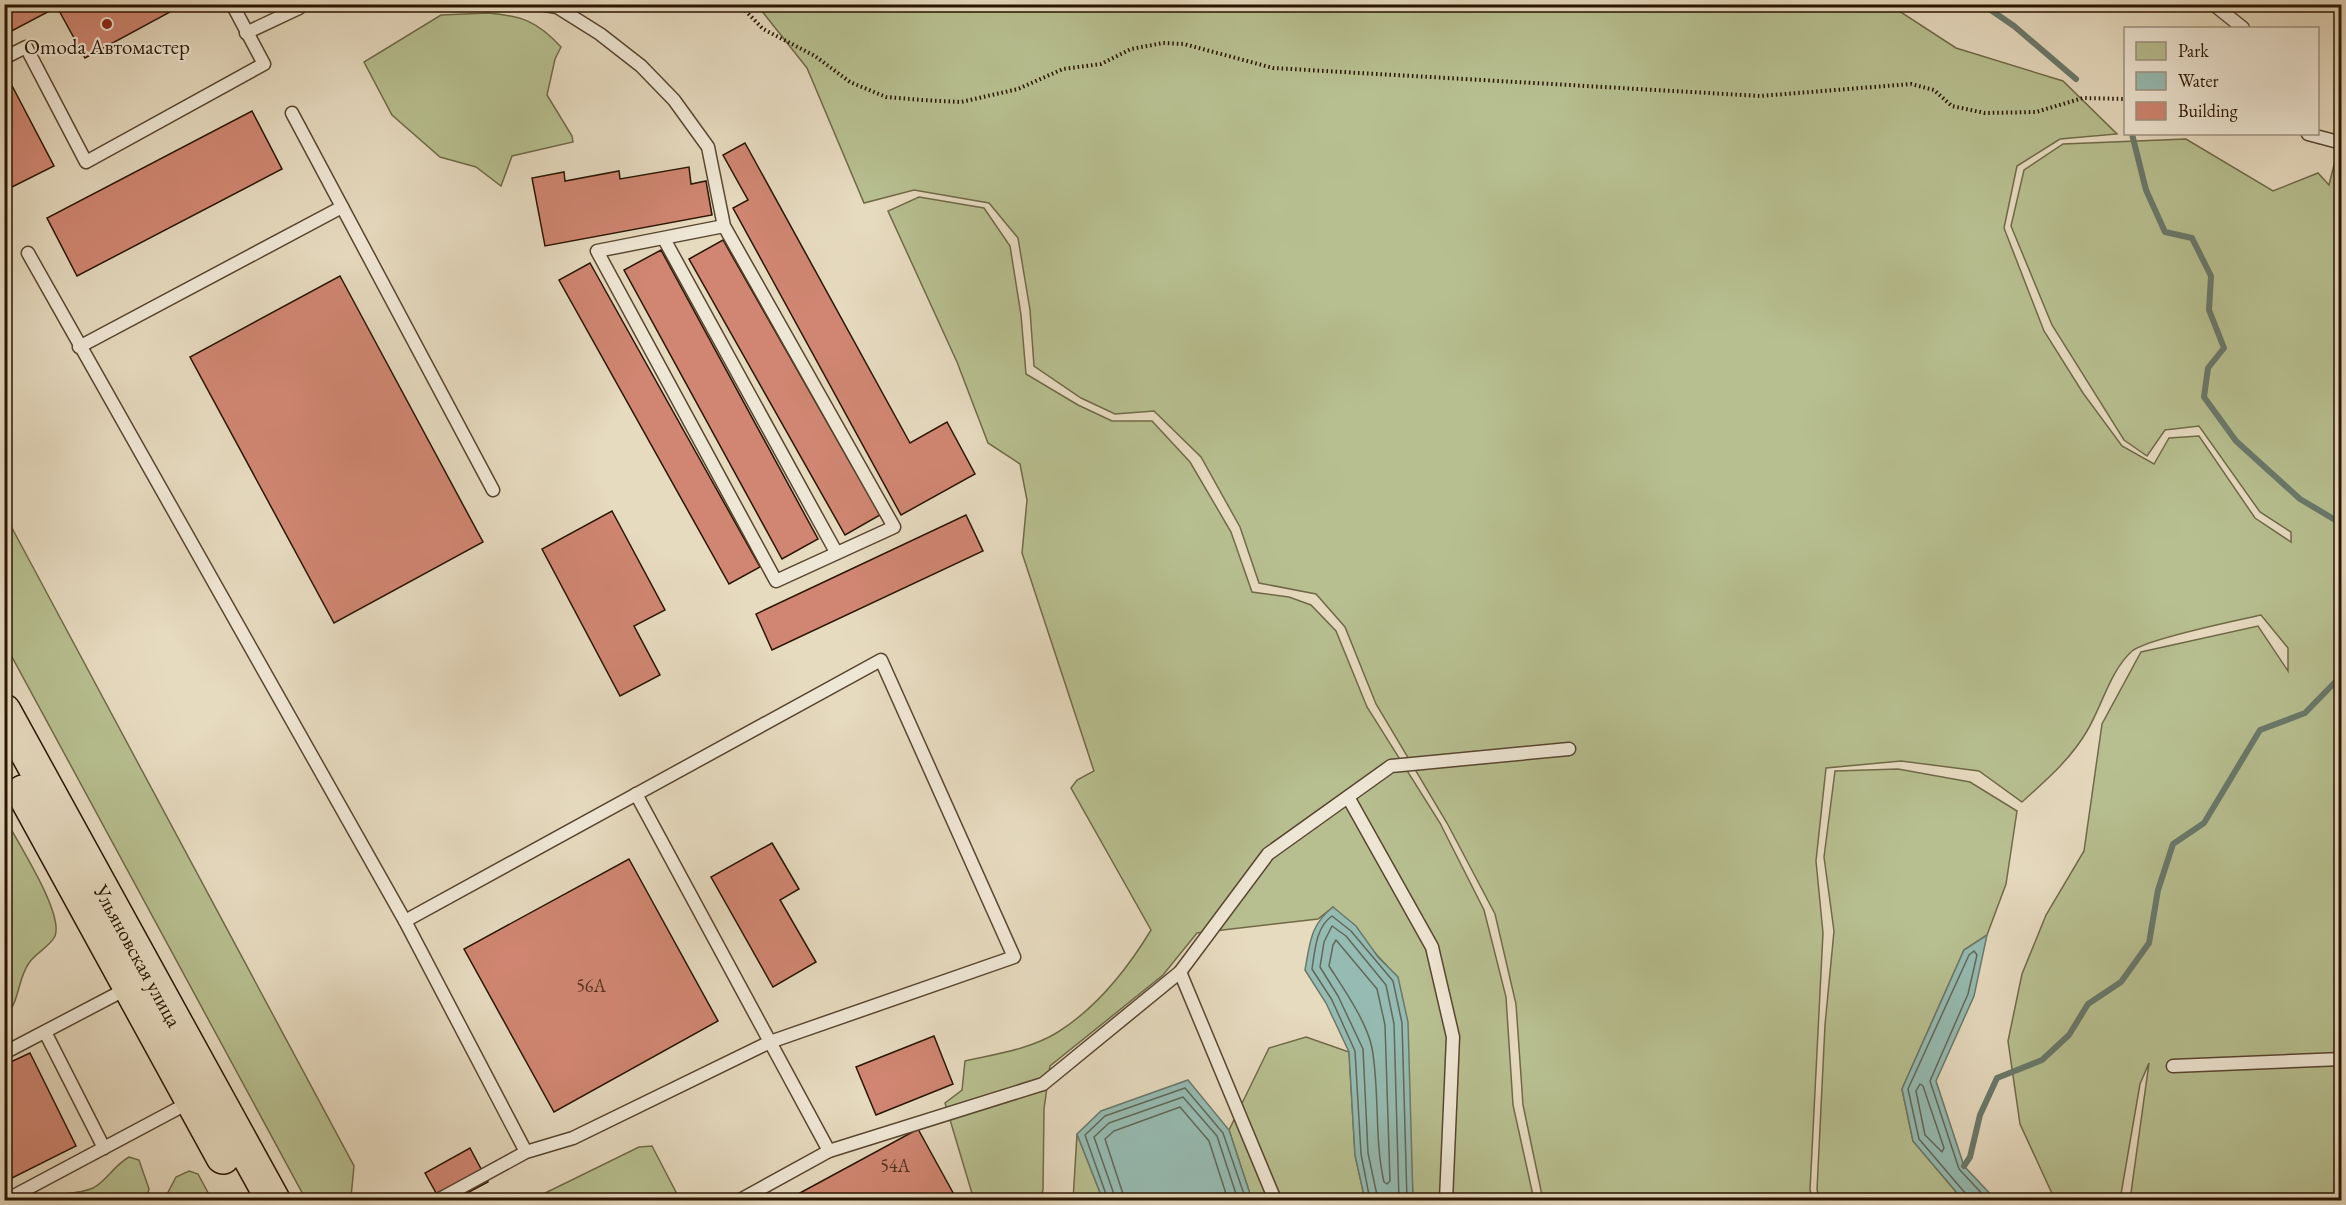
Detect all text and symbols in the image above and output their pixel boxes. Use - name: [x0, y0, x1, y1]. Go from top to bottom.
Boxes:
- marker: Omoda Автомастер: [100, 17, 114, 31]
- legend: [2124, 27, 2319, 135]
- place label: Omoda Автомастер: [24, 33, 190, 60]
- text: Park: [2178, 39, 2209, 62]
- text: Water: [2178, 69, 2219, 92]
- text: Building: [2178, 99, 2238, 122]
- street label: Ульяновская улица: [88, 879, 189, 1032]
- house number: 56А: [576, 974, 606, 997]
- house number: 54А: [880, 1154, 910, 1177]

